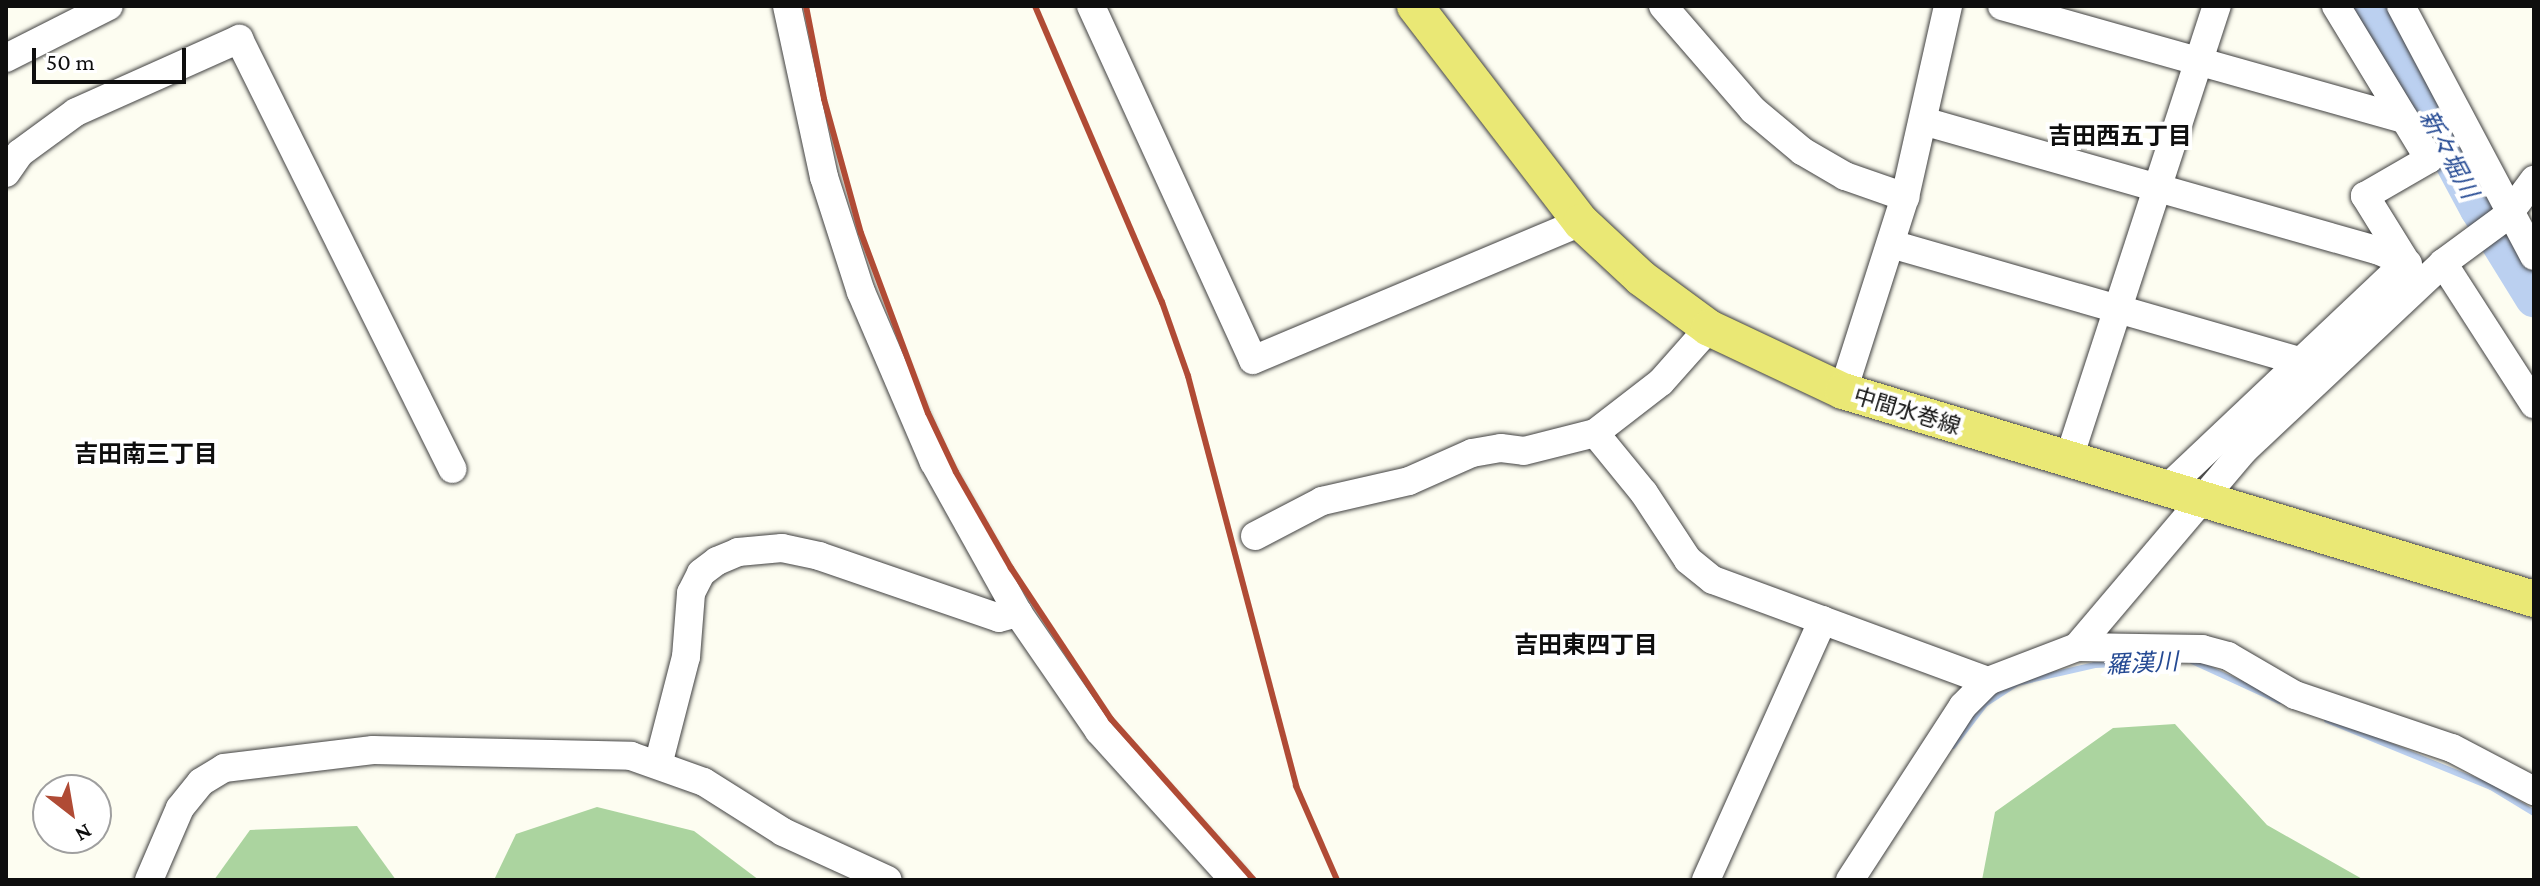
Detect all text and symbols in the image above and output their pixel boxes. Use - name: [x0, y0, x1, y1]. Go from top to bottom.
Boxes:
- scale bar: [36, 32, 190, 82]
- text: 50 m: [46, 48, 95, 75]
- water label: 新々堀川: [2414, 105, 2484, 203]
- district label: 吉田西五丁目: [2048, 122, 2192, 150]
- street label: 中間水巻線: [1851, 382, 1963, 440]
- district label: 吉田南三丁目: [74, 440, 218, 468]
- district label: 吉田東四丁目: [1514, 631, 1658, 659]
- water label: 羅漢川: [2105, 647, 2179, 679]
- north arrow: [32, 774, 112, 854]
- text: N: [71, 819, 96, 848]

